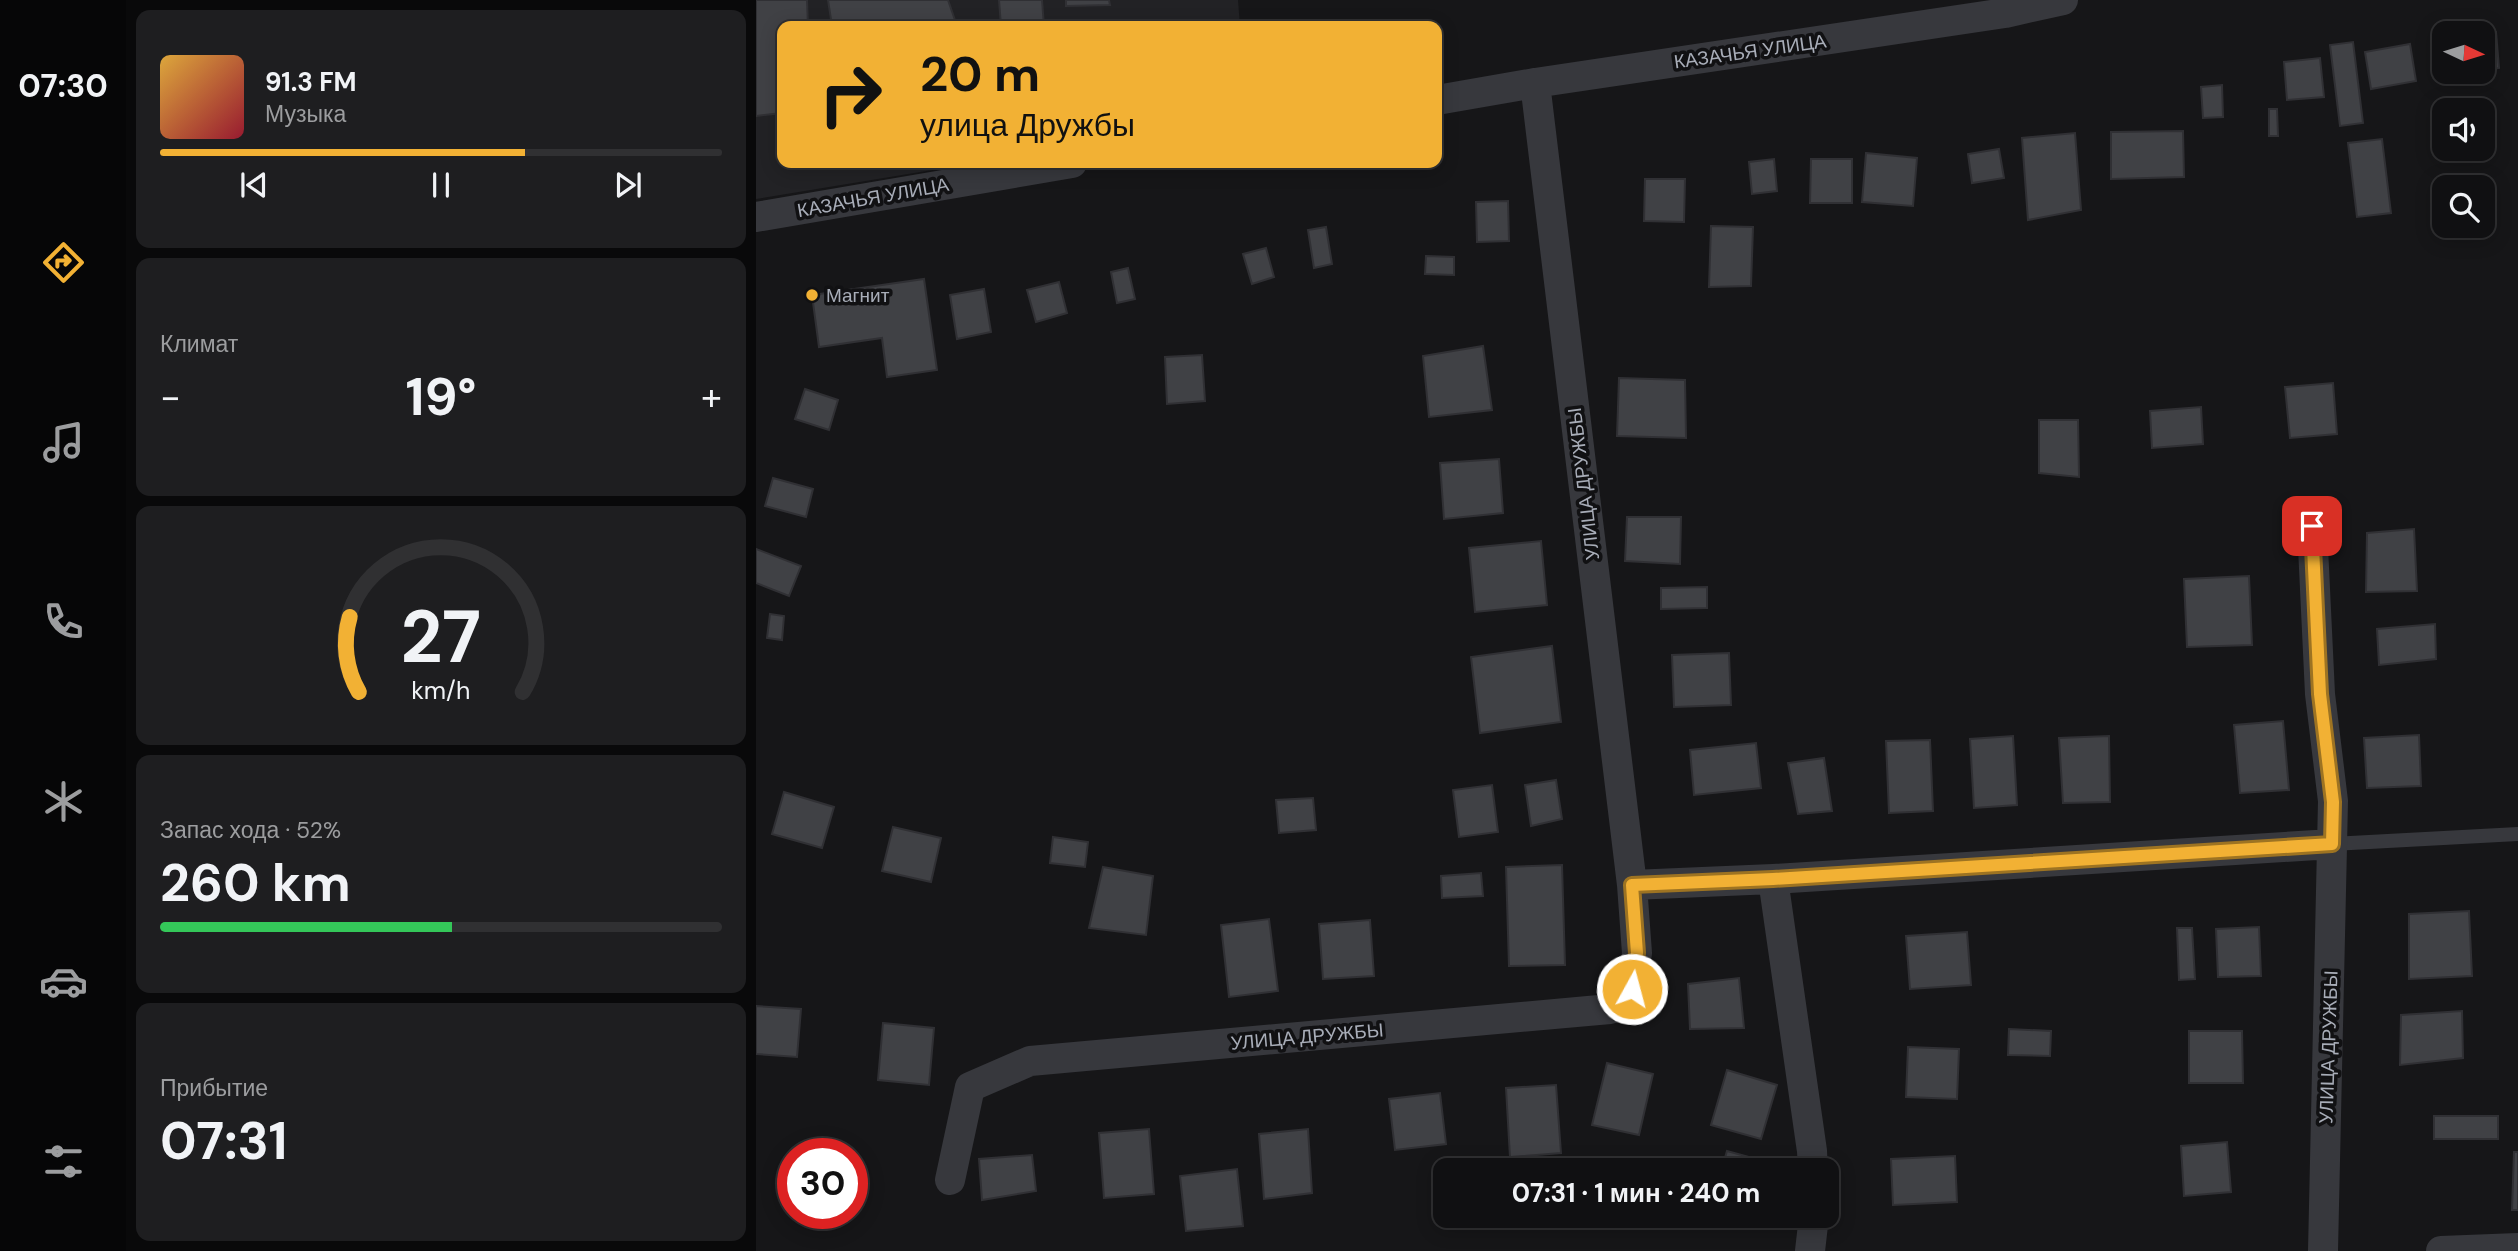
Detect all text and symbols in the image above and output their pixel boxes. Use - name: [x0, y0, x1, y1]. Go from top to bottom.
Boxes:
- north arrow: [2432, 21, 2496, 84]
- map controls: [2432, 21, 2495, 238]
- street label: КАЗАЧЬЯ УЛИЦА: [1672, 28, 1828, 75]
- text: 20 m: [920, 42, 1040, 106]
- icon: right: [805, 49, 896, 140]
- text: 07:30: [18, 65, 108, 107]
- text: 91.3 FM: [265, 65, 357, 99]
- button: sound: [2432, 98, 2495, 161]
- text: Музыка: [265, 99, 346, 129]
- text: улица Дружбы: [920, 104, 1135, 146]
- icon: previous: [235, 166, 273, 204]
- icon: pause: [422, 166, 460, 204]
- icon: next: [609, 166, 647, 204]
- street label: КАЗАЧЬЯ УЛИЦА: [795, 172, 951, 223]
- button: search: [2432, 175, 2495, 238]
- icon: directions: [39, 238, 88, 287]
- place label: Магнит: [826, 283, 890, 308]
- marker: Магнит: [804, 287, 820, 303]
- text: Климат: [160, 329, 238, 359]
- text: 19°: [406, 363, 476, 431]
- text: −: [160, 372, 181, 422]
- text: +: [701, 372, 722, 422]
- street label: УЛИЦА ДРУЖБЫ: [1562, 406, 1605, 562]
- icon: music: [39, 418, 88, 467]
- pin: [2282, 496, 2342, 556]
- icon: arrive: [2293, 507, 2331, 545]
- text: 27: [401, 590, 481, 685]
- icon: phone: [39, 597, 88, 646]
- text: km/h: [411, 673, 471, 706]
- icon: climate: [39, 777, 88, 826]
- text: Запас хода · 52%: [160, 815, 341, 845]
- text: 260 km: [160, 849, 351, 917]
- position arrow: [1595, 952, 1669, 1026]
- icon: car: [39, 957, 88, 1006]
- street label: УЛИЦА ДРУЖБЫ: [2313, 970, 2344, 1124]
- street label: УЛИЦА ДРУЖБЫ: [1230, 1017, 1385, 1056]
- text: Прибытие: [160, 1073, 268, 1103]
- text: 07:31: [160, 1107, 287, 1175]
- icon: filters: [39, 1137, 88, 1186]
- speed limit sign: 30: [777, 1138, 868, 1229]
- text: 07:31 · 1 мин · 240 m: [1512, 1176, 1760, 1210]

